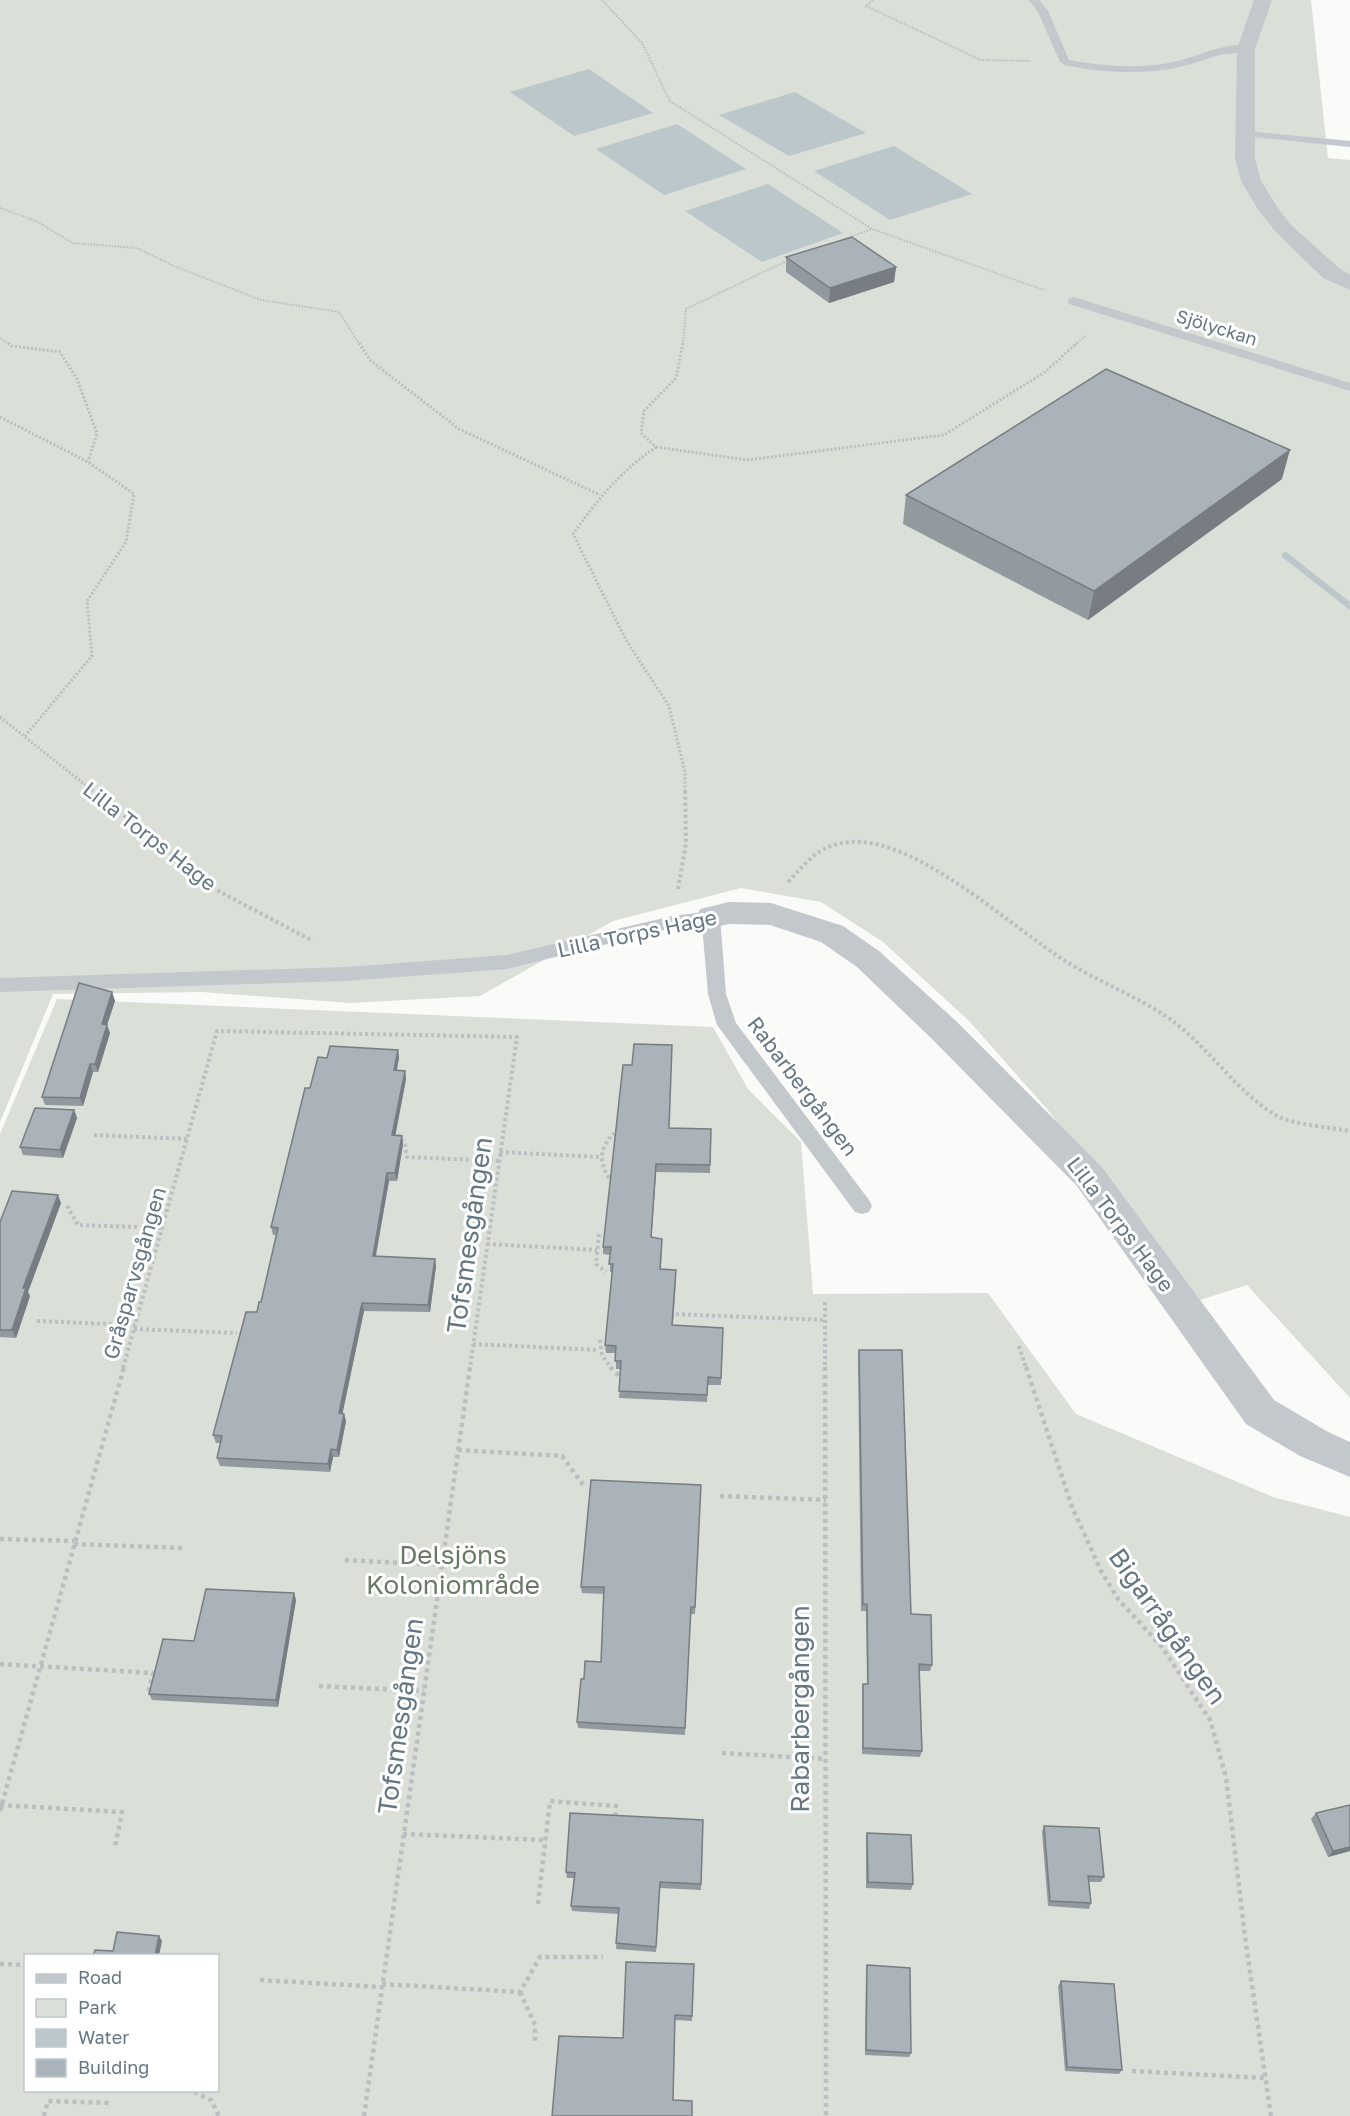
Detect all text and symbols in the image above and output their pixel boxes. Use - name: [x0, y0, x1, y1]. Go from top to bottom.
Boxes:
- street label: Sjölyckan: [1174, 304, 1260, 350]
- street label: Lilla Torps Hage: [78, 776, 222, 896]
- street label: Lilla Torps Hage: [555, 903, 719, 963]
- street label: Rabarbergången: [742, 1011, 864, 1161]
- street label: Tofsmesgången: [440, 1135, 498, 1335]
- street label: Lilla Torps Hage: [1062, 1151, 1180, 1297]
- street label: Gråsparvsgången: [97, 1184, 171, 1362]
- park label: Delsjöns Koloniområde: [366, 1539, 540, 1600]
- street label: Bigarrågången: [1103, 1542, 1233, 1710]
- street label: Rabarbergången: [784, 1605, 815, 1813]
- street label: Tofsmesgången: [371, 1616, 429, 1816]
- legend: [24, 1954, 219, 2092]
- text: Road: [78, 1966, 122, 1988]
- text: Park: [78, 1996, 117, 2018]
- text: Water: [78, 2026, 129, 2048]
- text: Building: [78, 2056, 149, 2078]

